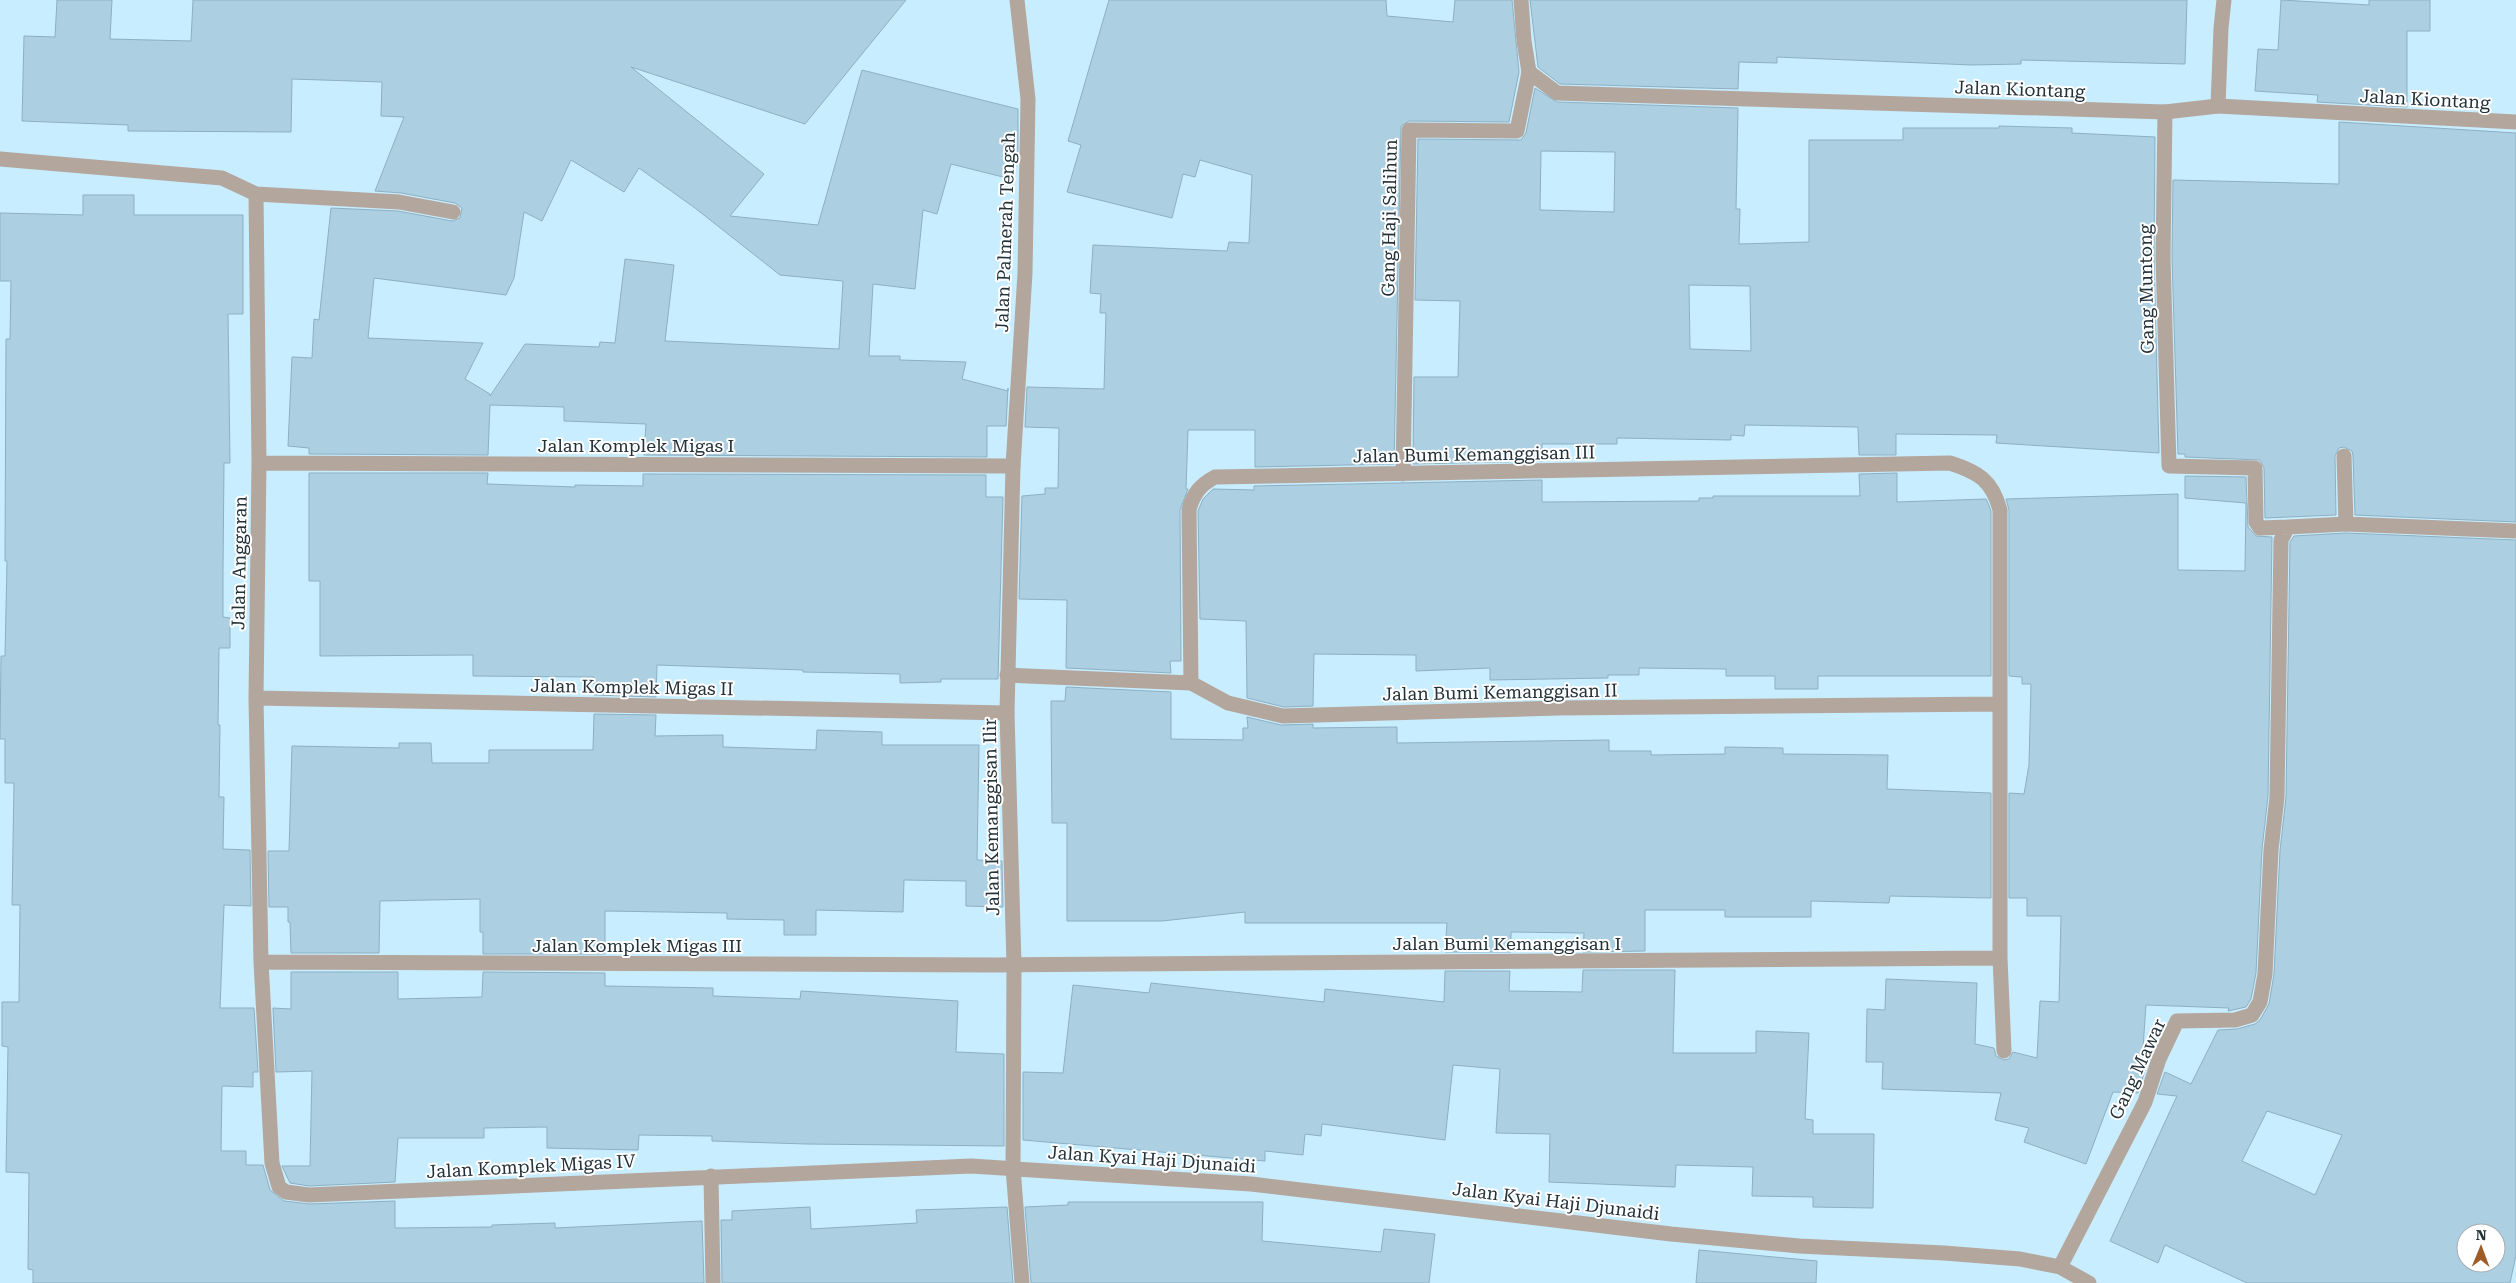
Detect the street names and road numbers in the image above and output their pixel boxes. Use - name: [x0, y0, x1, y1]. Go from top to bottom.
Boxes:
- street label: Jalan Kiontang: [1954, 76, 2086, 102]
- street label: Jalan Kiontang: [2359, 85, 2492, 113]
- street label: Jalan Palmerah Tengah: [991, 131, 1019, 333]
- street label: Gang Haji Salihun: [1377, 139, 1401, 297]
- street label: Gang Muntong: [2134, 223, 2158, 354]
- street label: Jalan Komplek Migas I: [538, 435, 734, 456]
- street label: Jalan Bumi Kemanggisan III: [1353, 441, 1595, 467]
- street label: Jalan Anggaran: [227, 496, 251, 630]
- street label: Jalan Komplek Migas II: [530, 675, 734, 699]
- street label: Jalan Bumi Kemanggisan II: [1382, 679, 1618, 705]
- street label: Jalan Kemanggisan Ilir: [979, 718, 1003, 916]
- street label: Jalan Bumi Kemanggisan I: [1393, 933, 1621, 954]
- street label: Jalan Komplek Migas III: [532, 935, 742, 956]
- street label: Gang Mawar: [2105, 1015, 2169, 1123]
- street label: Jalan Kyai Haji Djunaidi: [1047, 1141, 1257, 1177]
- street label: Jalan Komplek Migas IV: [426, 1150, 636, 1182]
- street label: Jalan Kyai Haji Djunaidi: [1451, 1178, 1661, 1224]

